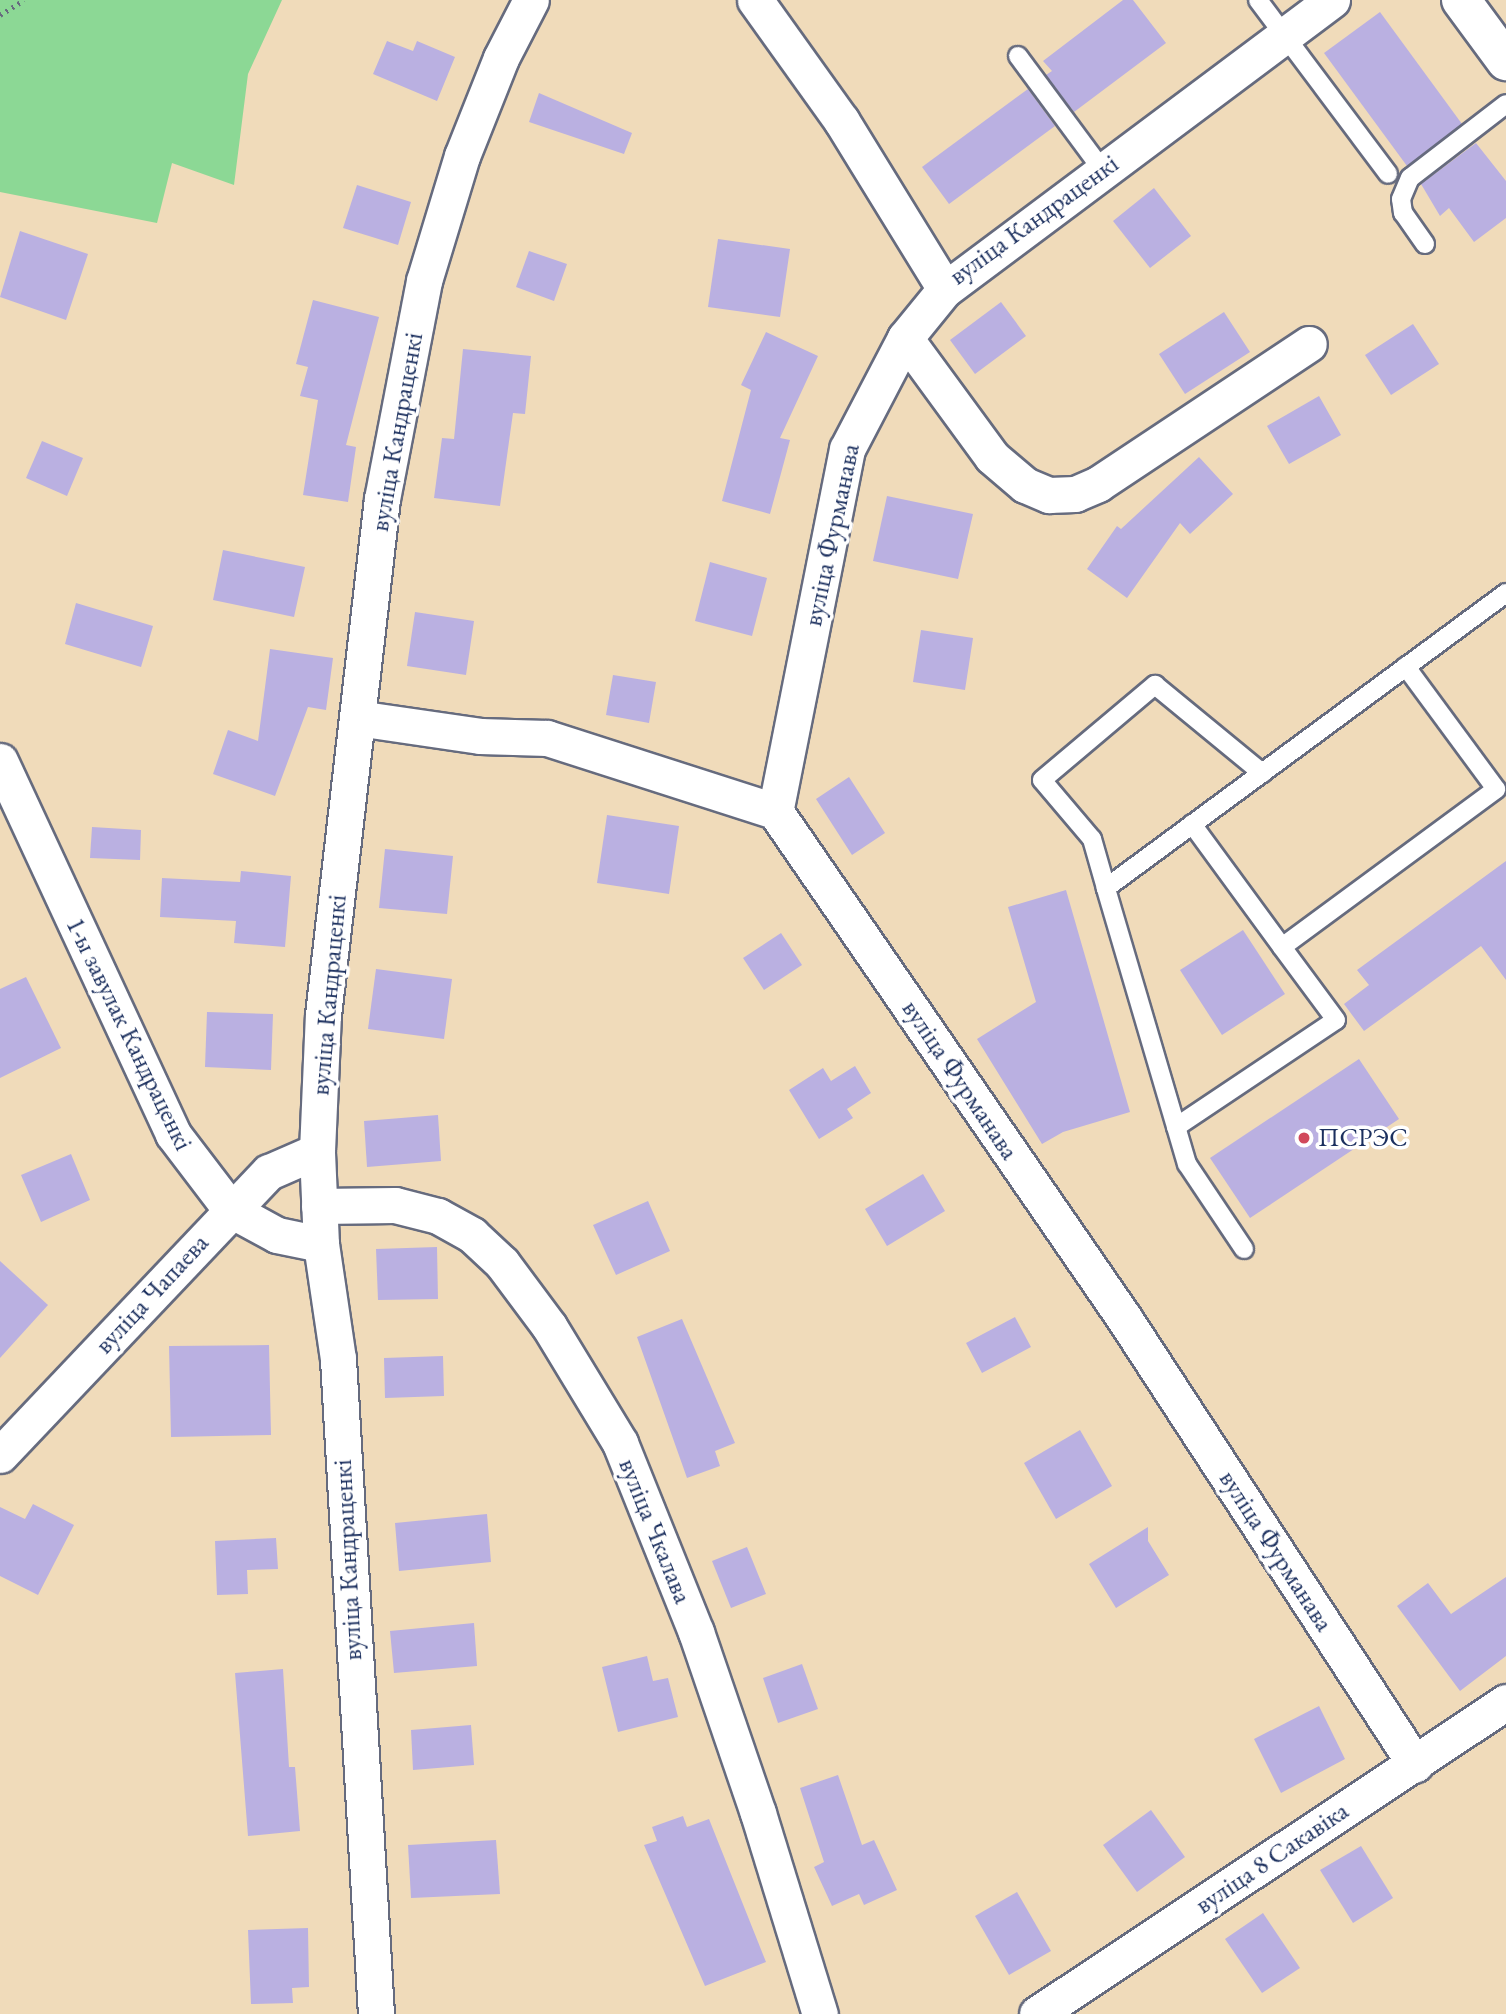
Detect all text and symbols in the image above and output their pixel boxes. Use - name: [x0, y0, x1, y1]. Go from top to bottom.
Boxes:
- street label: вуліца Кандраценкі: [943, 148, 1125, 292]
- street label: вуліца Кандраценкі: [364, 330, 430, 534]
- street label: вуліца Фурманава: [797, 441, 867, 629]
- street label: вуліца Кандраценкі: [305, 893, 353, 1097]
- street label: 1-ы завулак Кандраценкі: [59, 913, 199, 1155]
- street label: вуліца Фурманава: [895, 994, 1025, 1166]
- place label: ПСРЭС: [1318, 1122, 1408, 1154]
- marker: ПСРЭС: [1296, 1130, 1312, 1146]
- street label: вуліца Чапаева: [89, 1228, 215, 1360]
- street label: вуліца Чкалава: [612, 1454, 698, 1608]
- street label: вуліца Кандраценкі: [327, 1459, 369, 1661]
- street label: вуліца Фурманава: [1212, 1465, 1340, 1637]
- street label: вуліца 8 Сакавіка: [1190, 1795, 1354, 1921]

